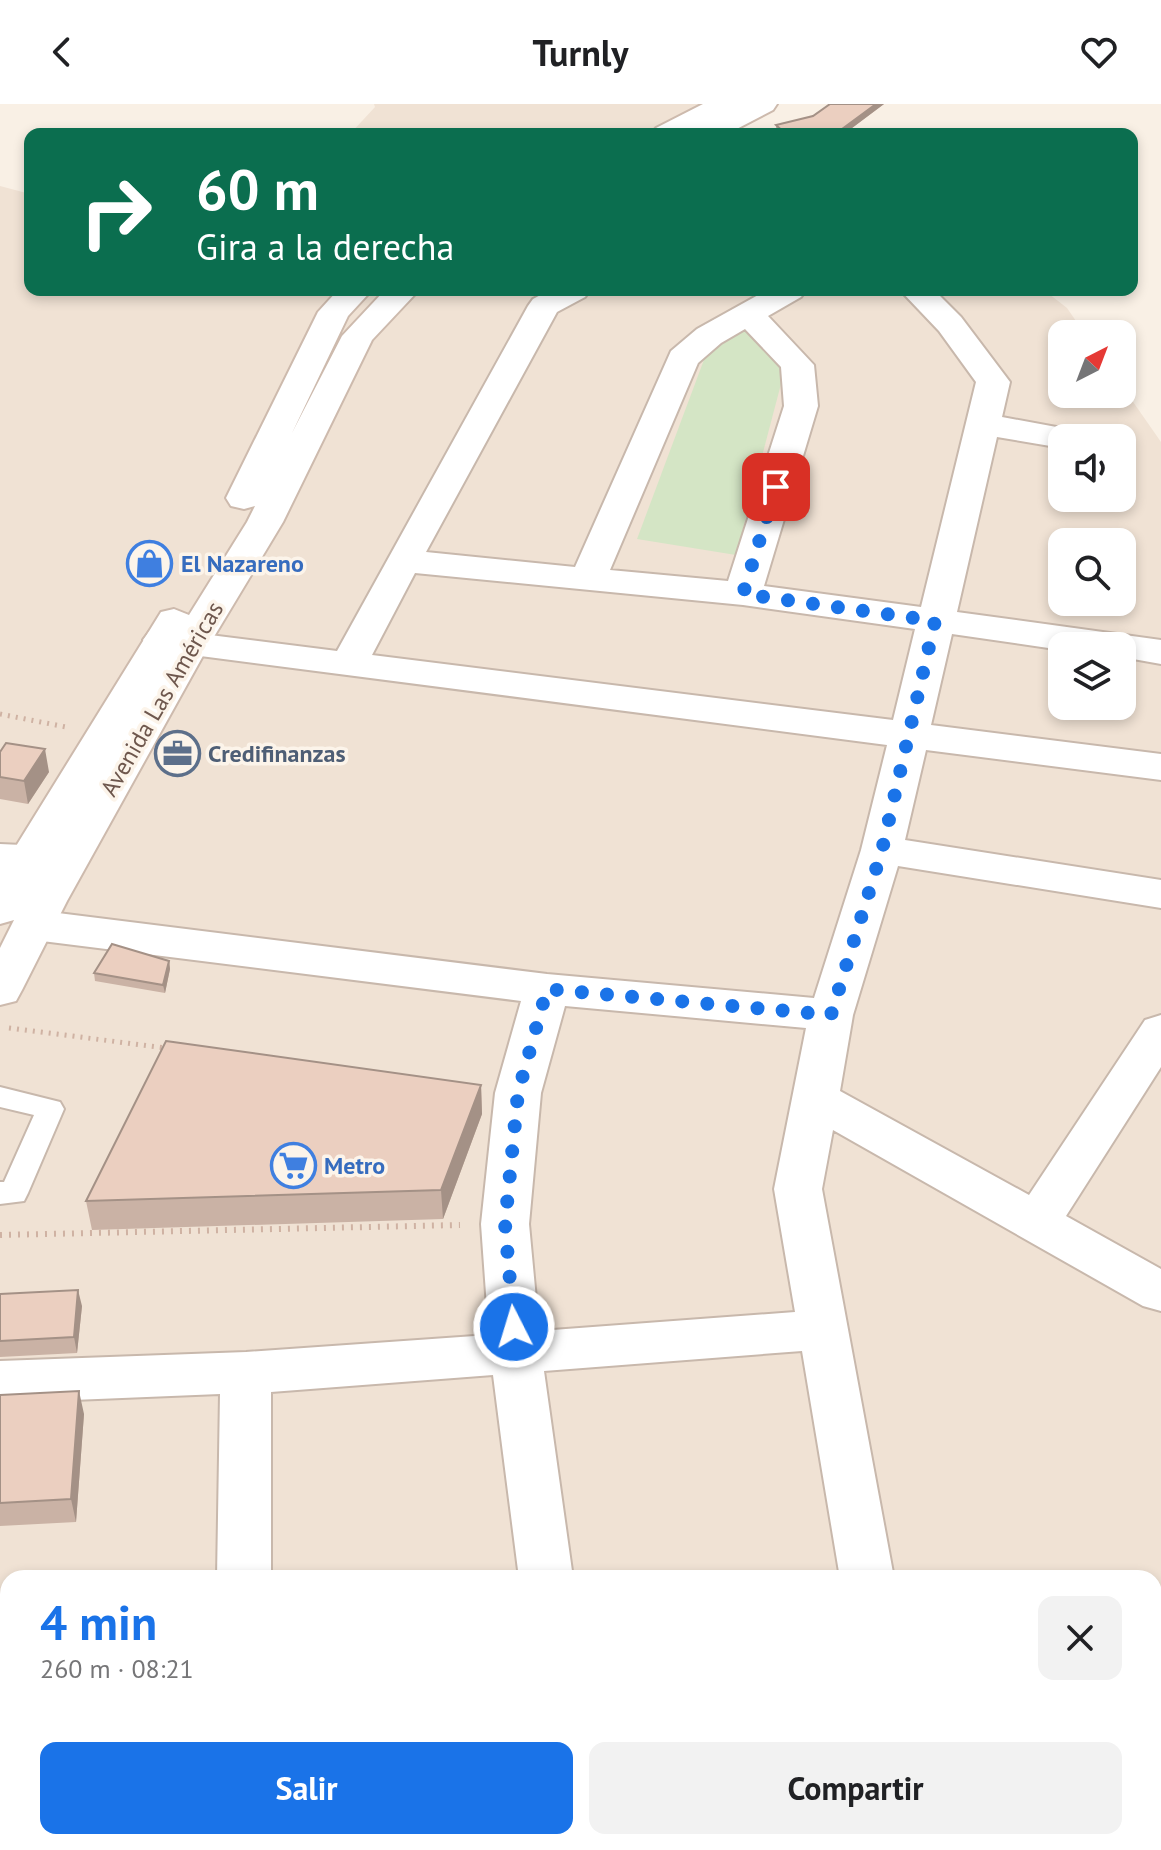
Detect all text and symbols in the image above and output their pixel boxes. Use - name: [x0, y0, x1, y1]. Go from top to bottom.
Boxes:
- text: Turnly: [532, 29, 629, 76]
- icon: back: [40, 30, 84, 74]
- icon: heart: [1077, 30, 1121, 74]
- text: 60 m: [196, 153, 319, 225]
- icon: right: [64, 160, 168, 264]
- text: Gira a la derecha: [196, 223, 454, 270]
- north arrow: [1048, 320, 1136, 408]
- map controls: [1048, 320, 1136, 720]
- button: sound: [1048, 424, 1136, 512]
- pin: [742, 453, 810, 521]
- icon: arrive: [754, 465, 798, 509]
- button: search: [1048, 528, 1136, 616]
- shop icon: El Nazareno: [126, 540, 174, 588]
- place label: El Nazareno: [181, 548, 304, 579]
- street label: Avenida Las Américas: [93, 596, 230, 802]
- button: layers: [1048, 632, 1136, 720]
- office icon: Credifinanzas: [153, 730, 201, 778]
- place label: Credifinanzas: [208, 738, 346, 769]
- supermarket icon: Metro: [269, 1142, 317, 1190]
- place label: Metro: [324, 1150, 385, 1181]
- position arrow: [472, 1285, 556, 1369]
- text: 4 min: [40, 1591, 157, 1653]
- button: close: [1038, 1596, 1122, 1680]
- text: 260 m · 08:21: [40, 1652, 194, 1685]
- button: Salir: [40, 1742, 573, 1834]
- button: Compartir: [589, 1742, 1122, 1834]

